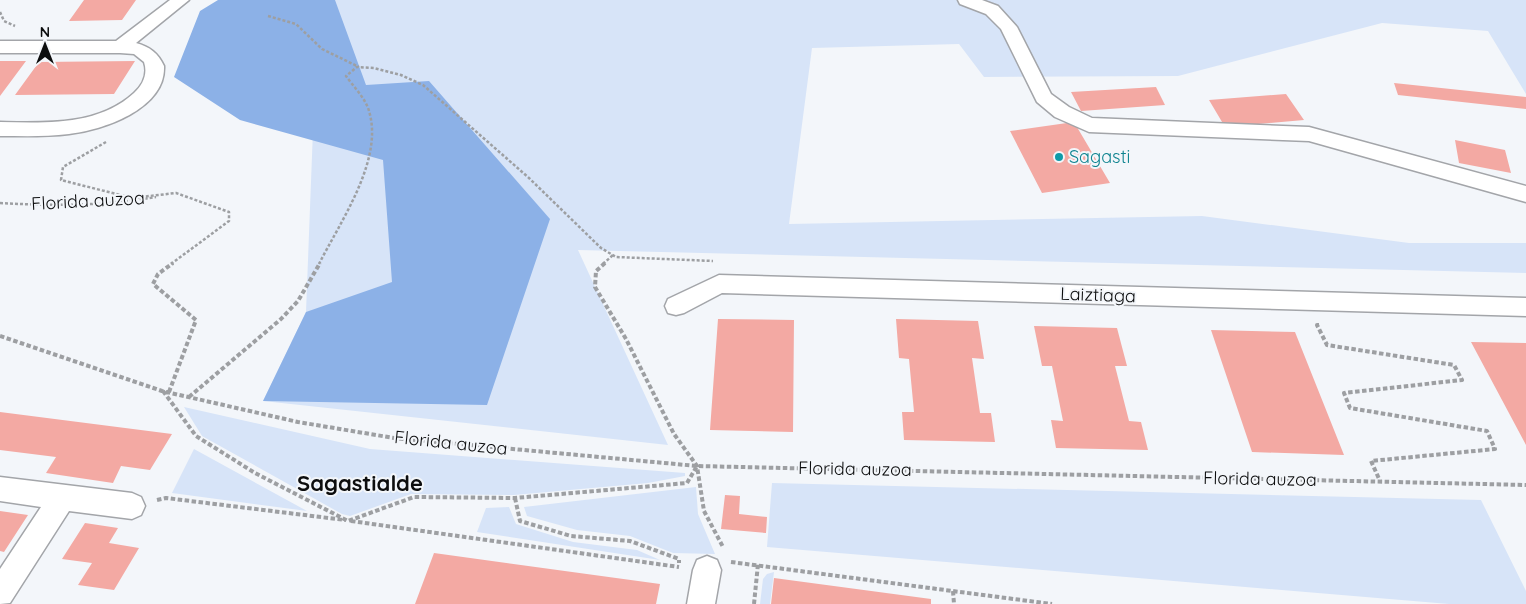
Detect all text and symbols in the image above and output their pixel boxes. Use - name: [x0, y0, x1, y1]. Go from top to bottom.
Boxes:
- north arrow: [20, 20, 70, 70]
- text: N: [40, 23, 50, 41]
- place label: Sagasti: [1069, 145, 1130, 168]
- marker: Sagasti: [1053, 151, 1065, 163]
- street label: Florida auzoa: [31, 186, 145, 215]
- street label: Laiztiaga: [1060, 282, 1136, 307]
- street label: Florida auzoa: [393, 425, 509, 460]
- street label: Florida auzoa: [798, 456, 912, 481]
- street label: Florida auzoa: [1203, 466, 1317, 491]
- district label: Sagastialde: [297, 469, 423, 497]

